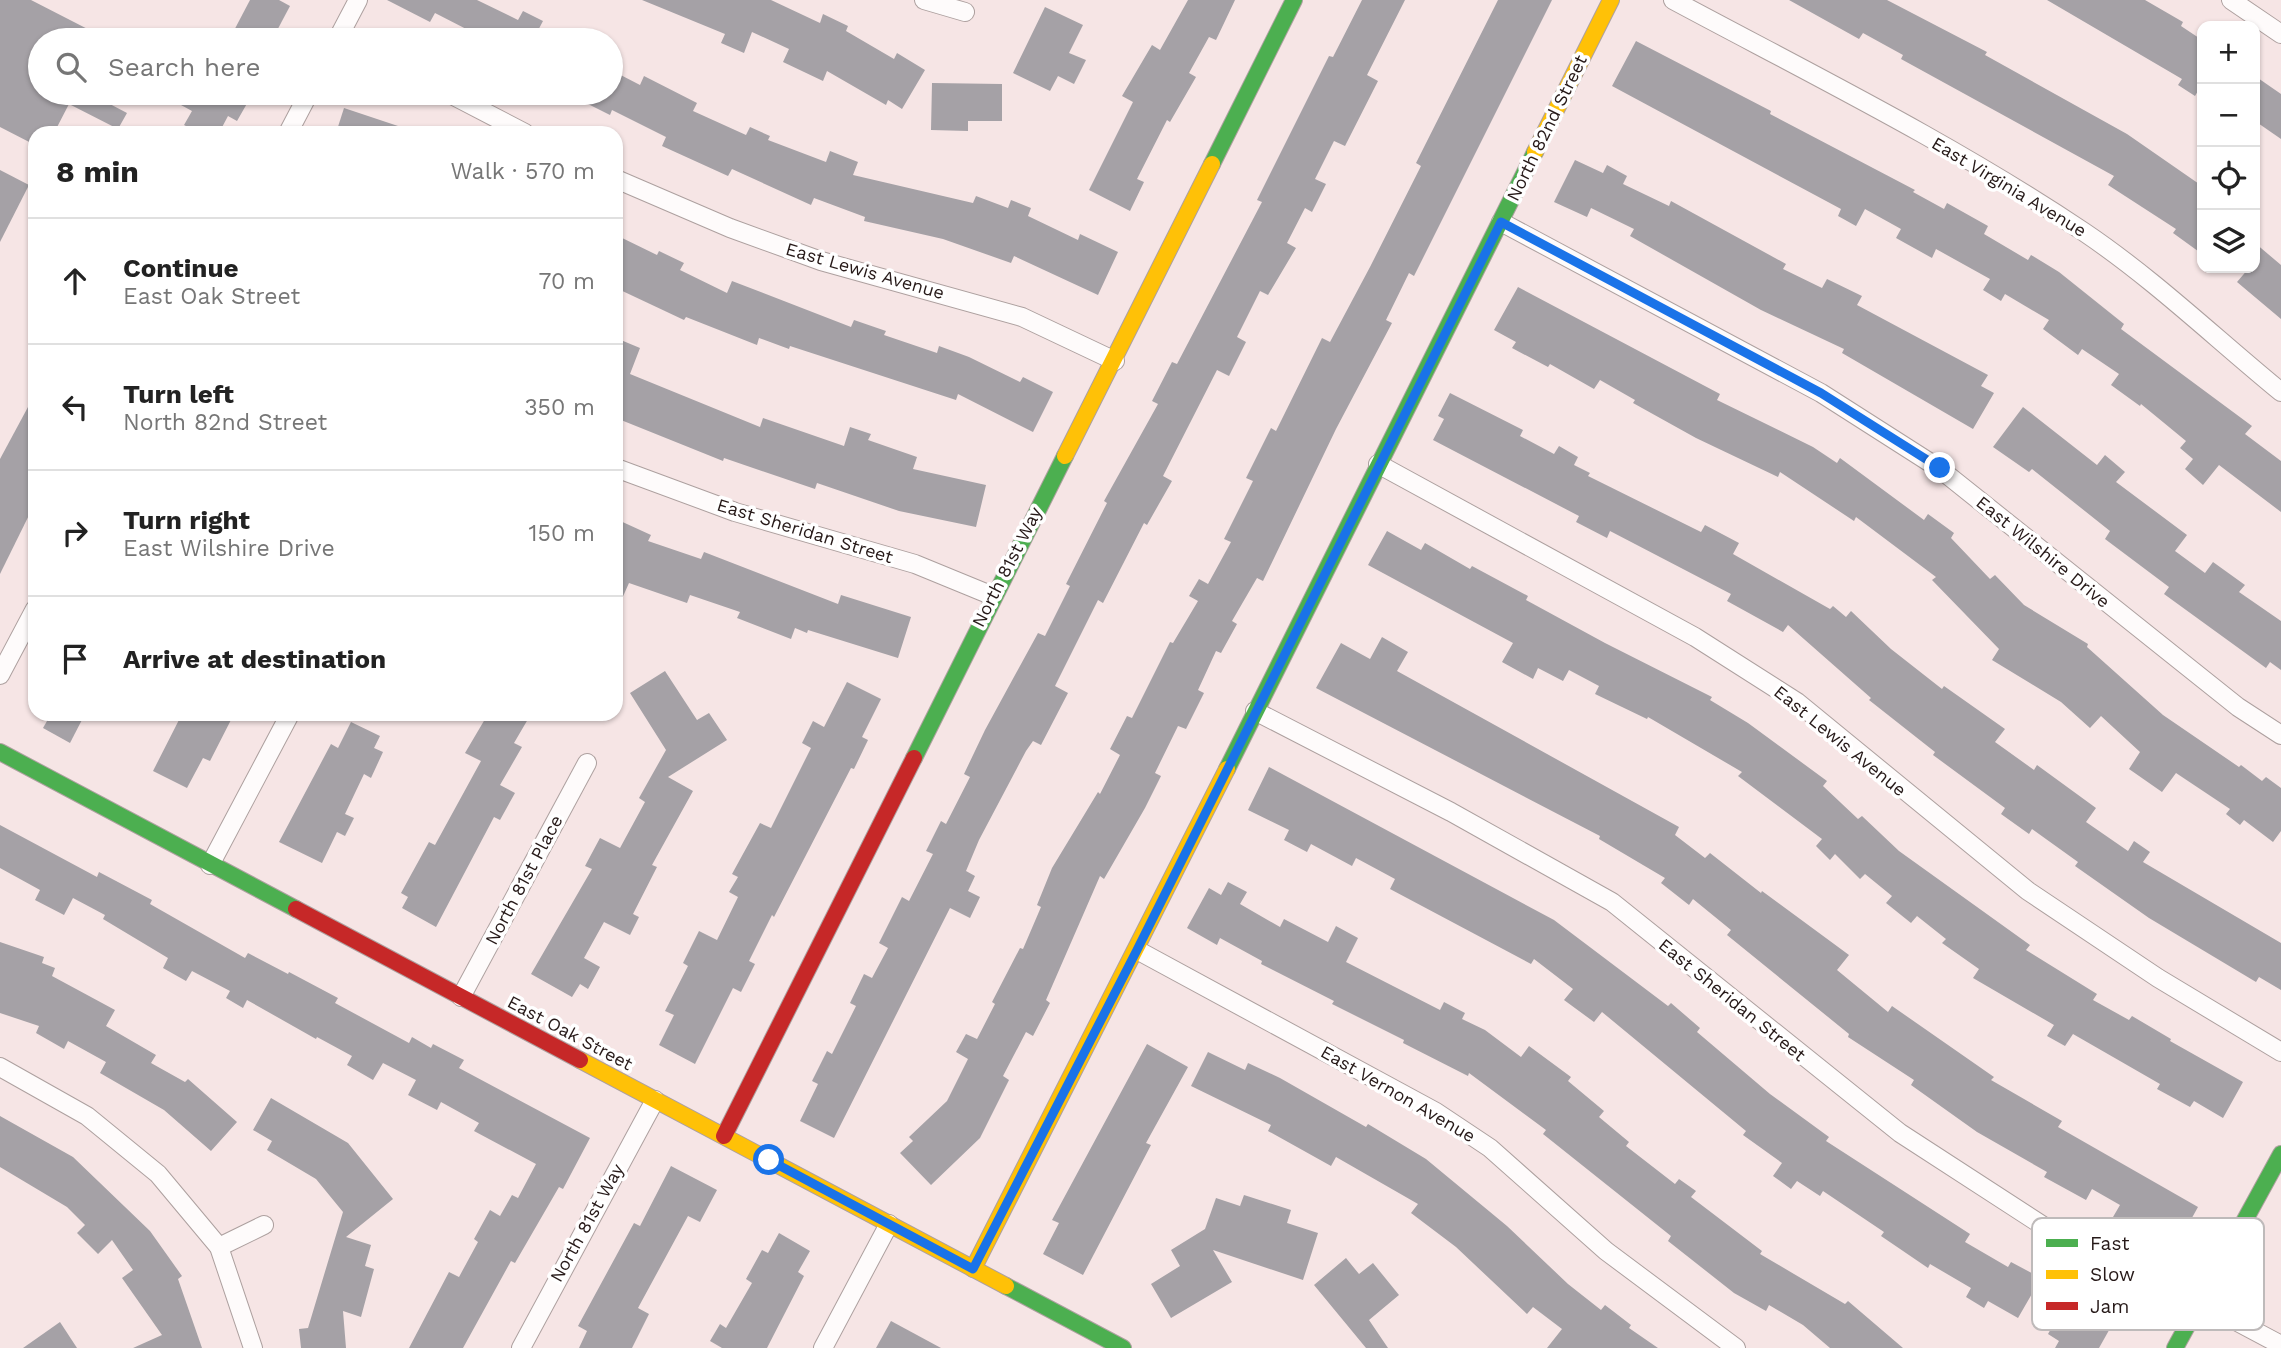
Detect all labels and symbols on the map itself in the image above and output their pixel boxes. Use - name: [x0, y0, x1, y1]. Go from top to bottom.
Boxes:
- street label: North 82nd Street: [1502, 51, 1591, 204]
- street label: East Virginia Avenue: [1928, 132, 2090, 241]
- street label: East Lewis Avenue: [783, 238, 947, 303]
- route end: [1924, 452, 1955, 483]
- street label: East Wilshire Drive: [1972, 491, 2114, 612]
- street label: East Sheridan Street: [715, 494, 896, 567]
- street label: North 81st Way: [967, 503, 1046, 630]
- street label: East Lewis Avenue: [1770, 681, 1911, 800]
- street label: North 81st Place: [481, 811, 567, 948]
- street label: East Sheridan Street: [1655, 934, 1810, 1066]
- street label: East Oak Street: [504, 991, 637, 1075]
- street label: East Vernon Avenue: [1317, 1041, 1479, 1146]
- route start: [753, 1144, 784, 1175]
- street label: North 81st Way: [545, 1159, 628, 1286]
- legend: [2032, 1218, 2264, 1330]
- text: Fast: [2090, 1232, 2129, 1255]
- text: Slow: [2090, 1263, 2135, 1286]
- text: Jam: [2090, 1295, 2129, 1318]

